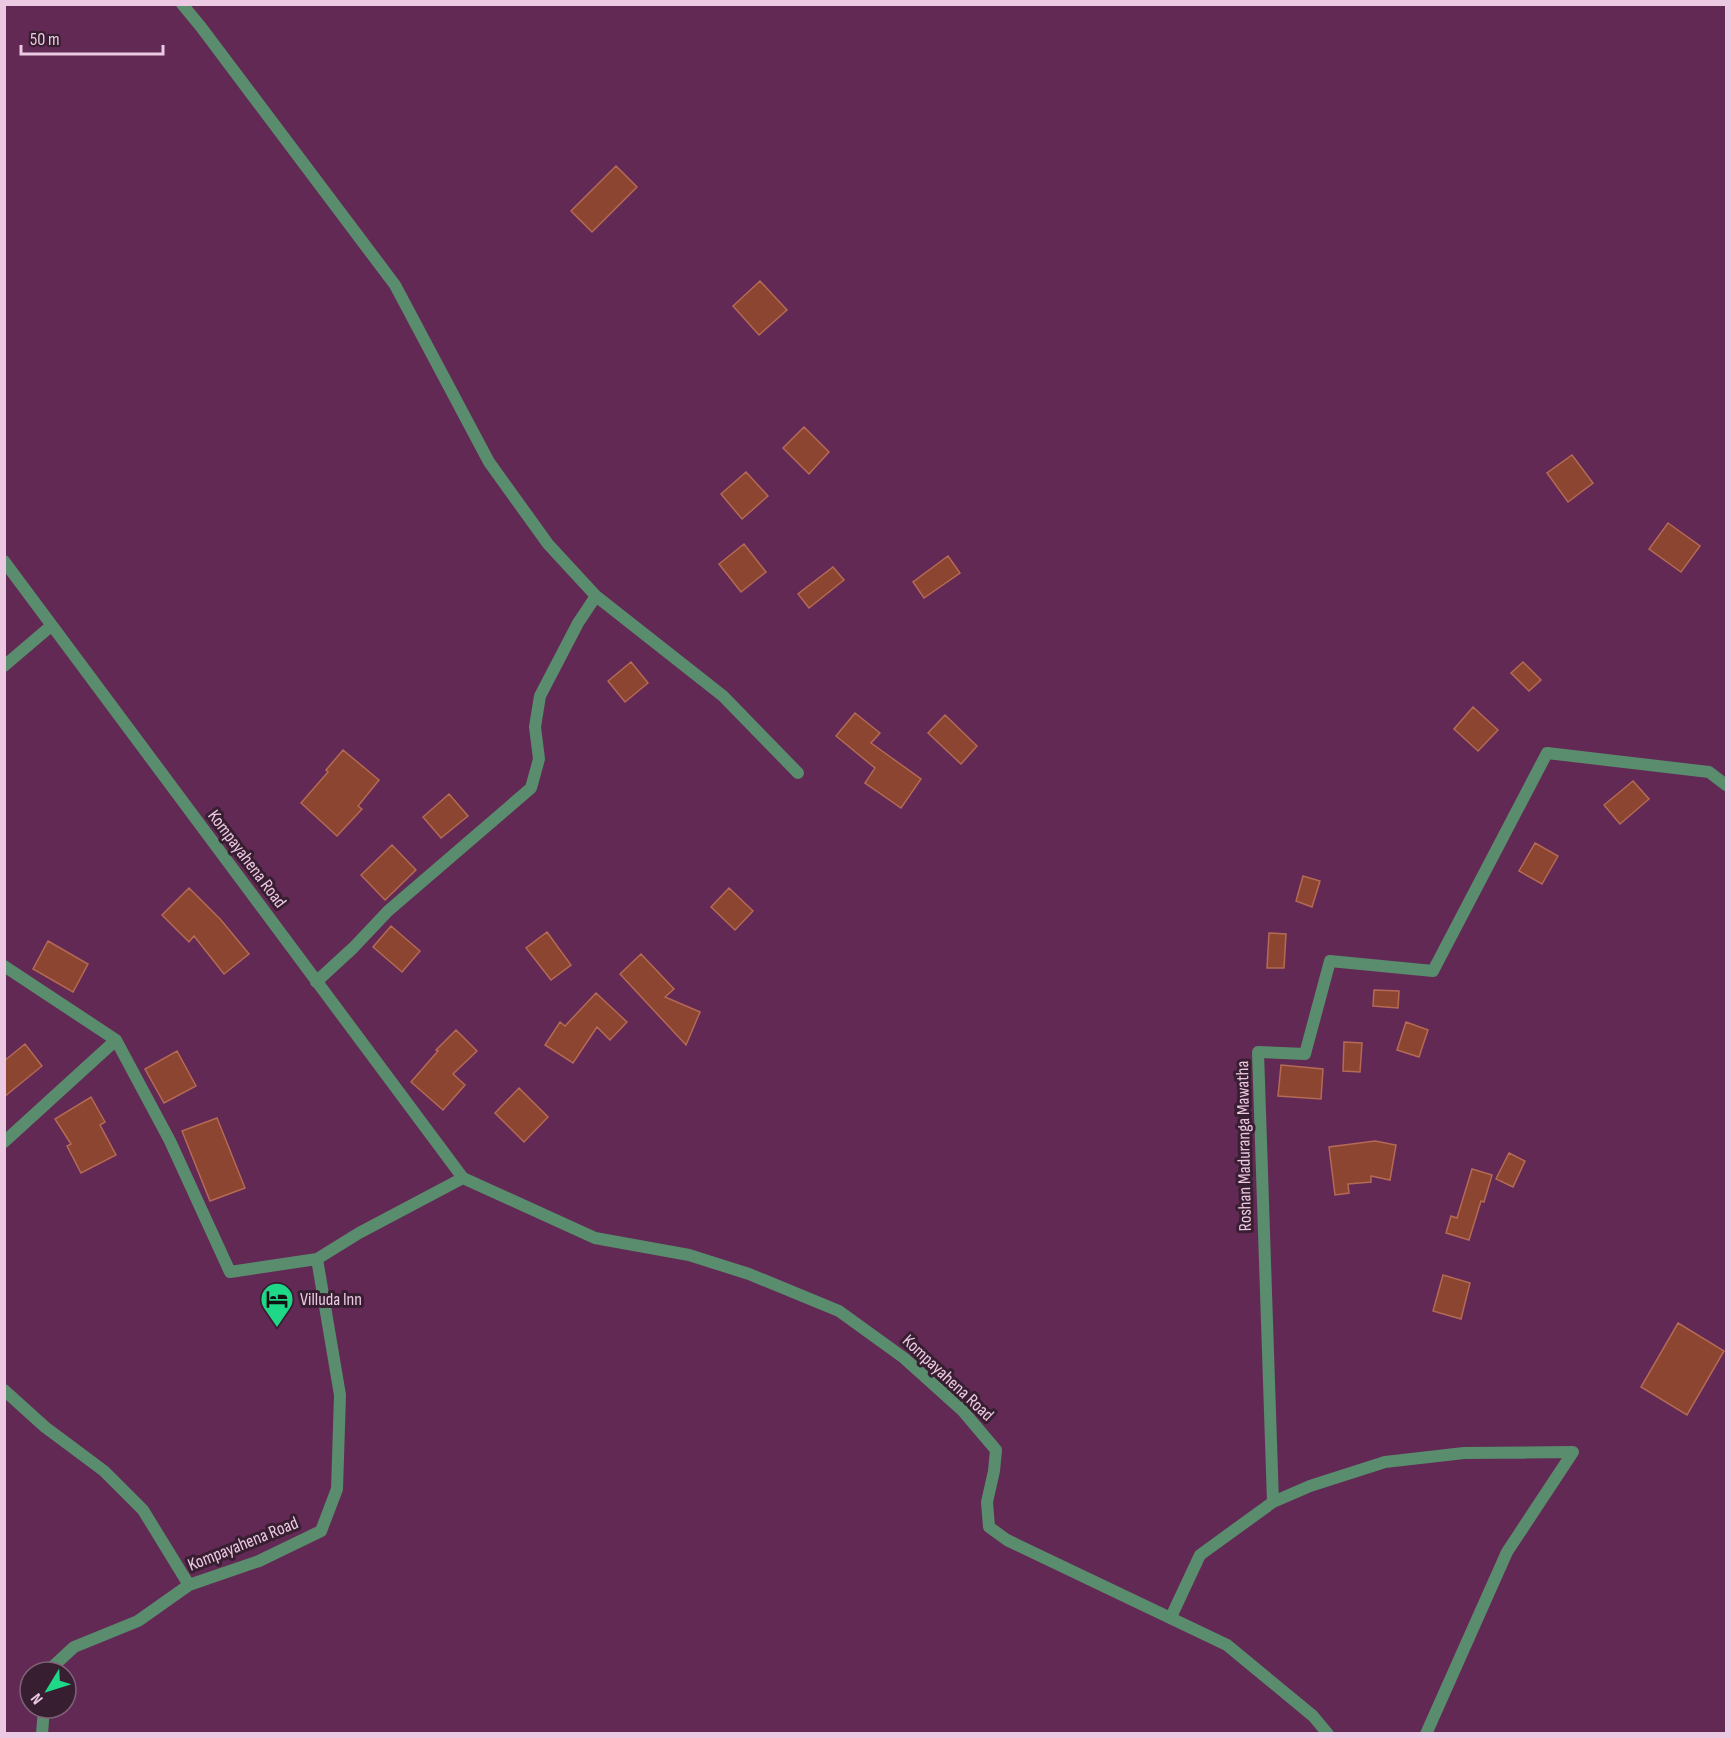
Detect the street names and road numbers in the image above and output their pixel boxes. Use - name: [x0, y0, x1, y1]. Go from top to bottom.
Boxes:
- street label: Kompayahena Road: [203, 806, 291, 912]
- street label: Roshan Maduranga Mawatha: [1232, 1060, 1256, 1231]
- street label: Kompayahena Road: [898, 1330, 998, 1426]
- street label: Kompayahena Road: [185, 1512, 301, 1576]

